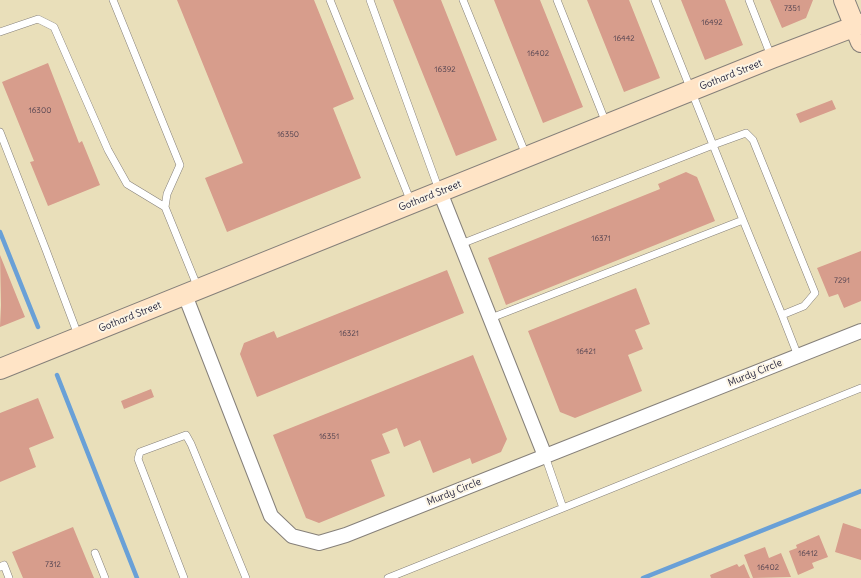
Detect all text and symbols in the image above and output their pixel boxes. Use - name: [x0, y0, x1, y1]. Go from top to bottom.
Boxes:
- house number: 7351: [784, 4, 800, 14]
- house number: 16492: [701, 18, 723, 28]
- house number: 16442: [613, 34, 635, 44]
- house number: 16402: [527, 49, 549, 59]
- street label: Gothard Street: [698, 57, 764, 93]
- house number: 16392: [434, 65, 456, 75]
- house number: 16300: [29, 106, 51, 116]
- house number: 16350: [277, 130, 299, 140]
- street label: Gothard Street: [397, 178, 463, 214]
- house number: 16371: [591, 234, 611, 244]
- house number: 7291: [834, 276, 850, 286]
- street label: Gothard Street: [97, 299, 163, 335]
- house number: 16321: [339, 329, 359, 339]
- house number: 16421: [576, 347, 596, 357]
- street label: Murdy Circle: [726, 357, 784, 389]
- house number: 16351: [319, 432, 339, 442]
- street label: Murdy Circle: [425, 476, 483, 508]
- house number: 16412: [798, 549, 818, 559]
- house number: 7312: [45, 560, 61, 570]
- house number: 16402: [757, 563, 779, 573]

